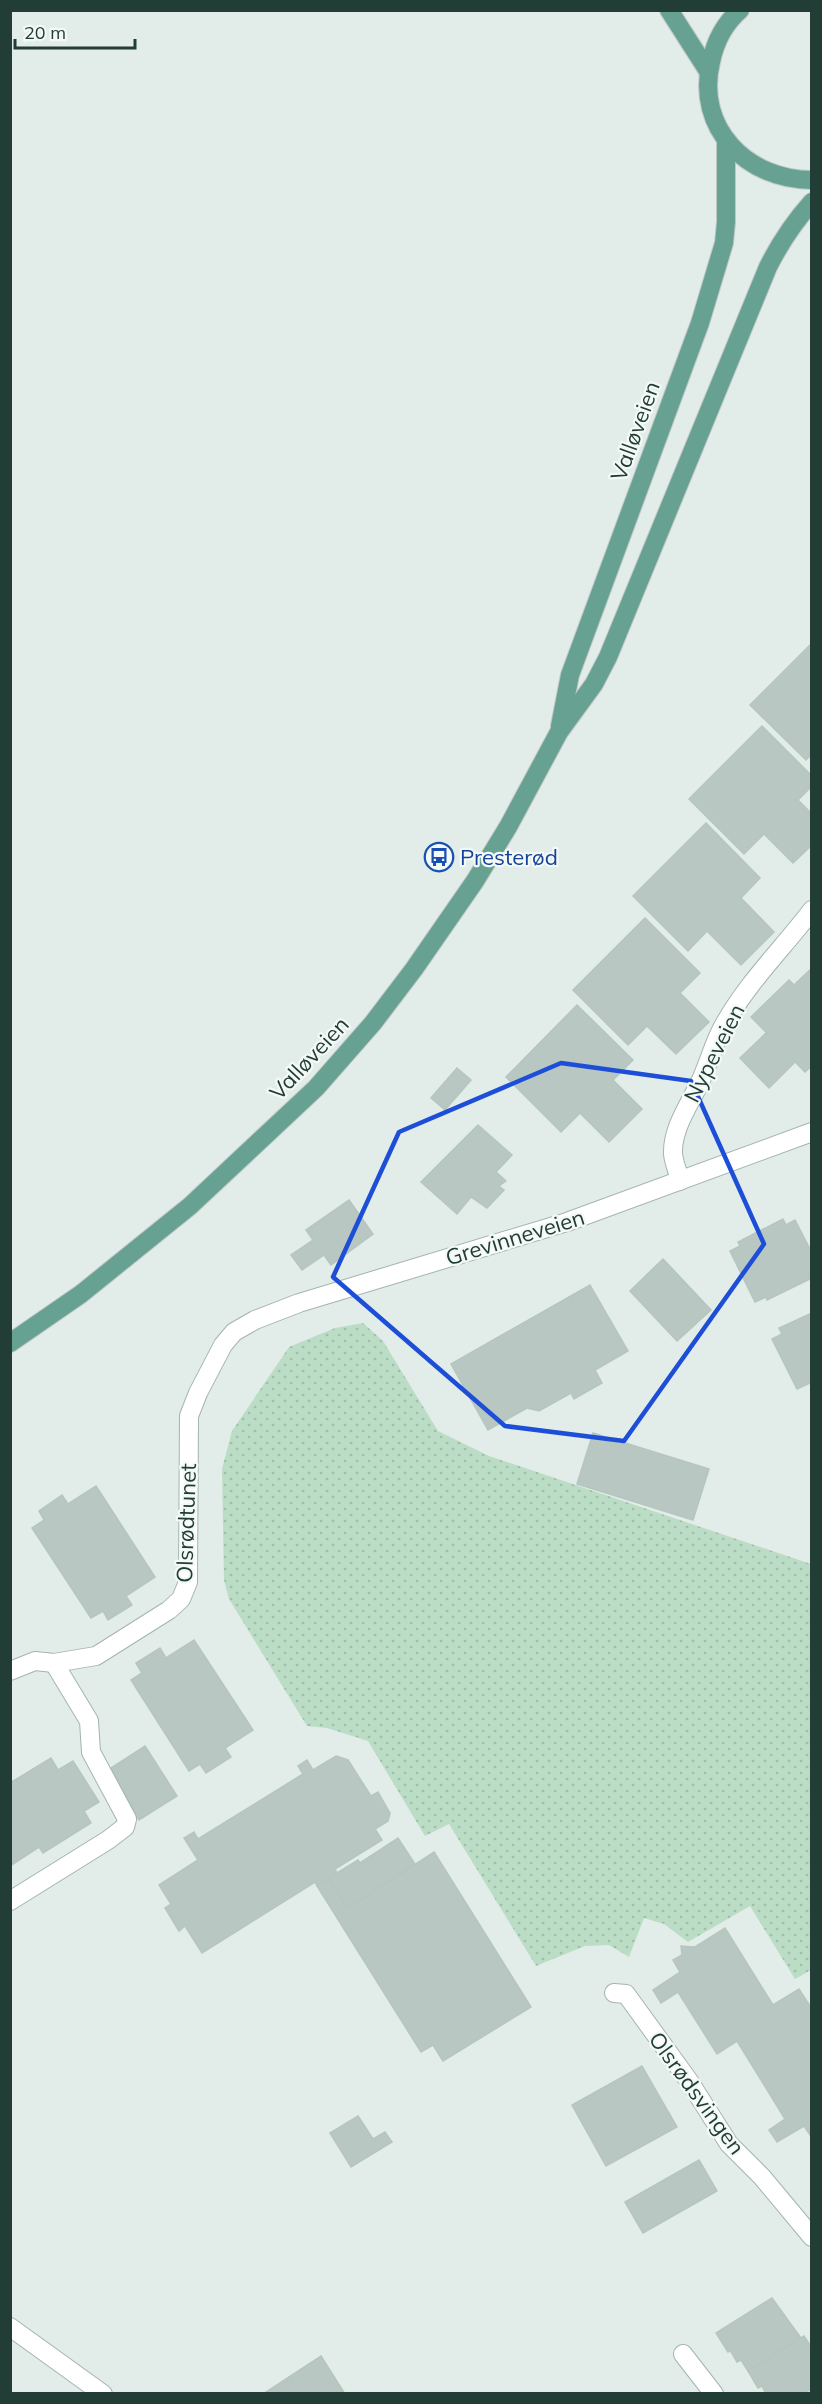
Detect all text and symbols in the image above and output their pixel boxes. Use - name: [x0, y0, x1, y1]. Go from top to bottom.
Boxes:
- scale bar: [15, 12, 135, 50]
- text: 20 m: [24, 21, 66, 44]
- street label: Valløveien: [604, 377, 666, 485]
- bus stop icon: Presterød: [423, 841, 455, 873]
- place label: Presterød: [460, 843, 558, 871]
- street label: Nypeveien: [677, 999, 751, 1107]
- street label: Valløveien: [263, 1011, 355, 1105]
- street label: Grevinneveien: [442, 1203, 588, 1271]
- street label: Olsrødtunet: [170, 1462, 202, 1583]
- street label: Olsrødsvingen: [643, 2026, 751, 2160]

